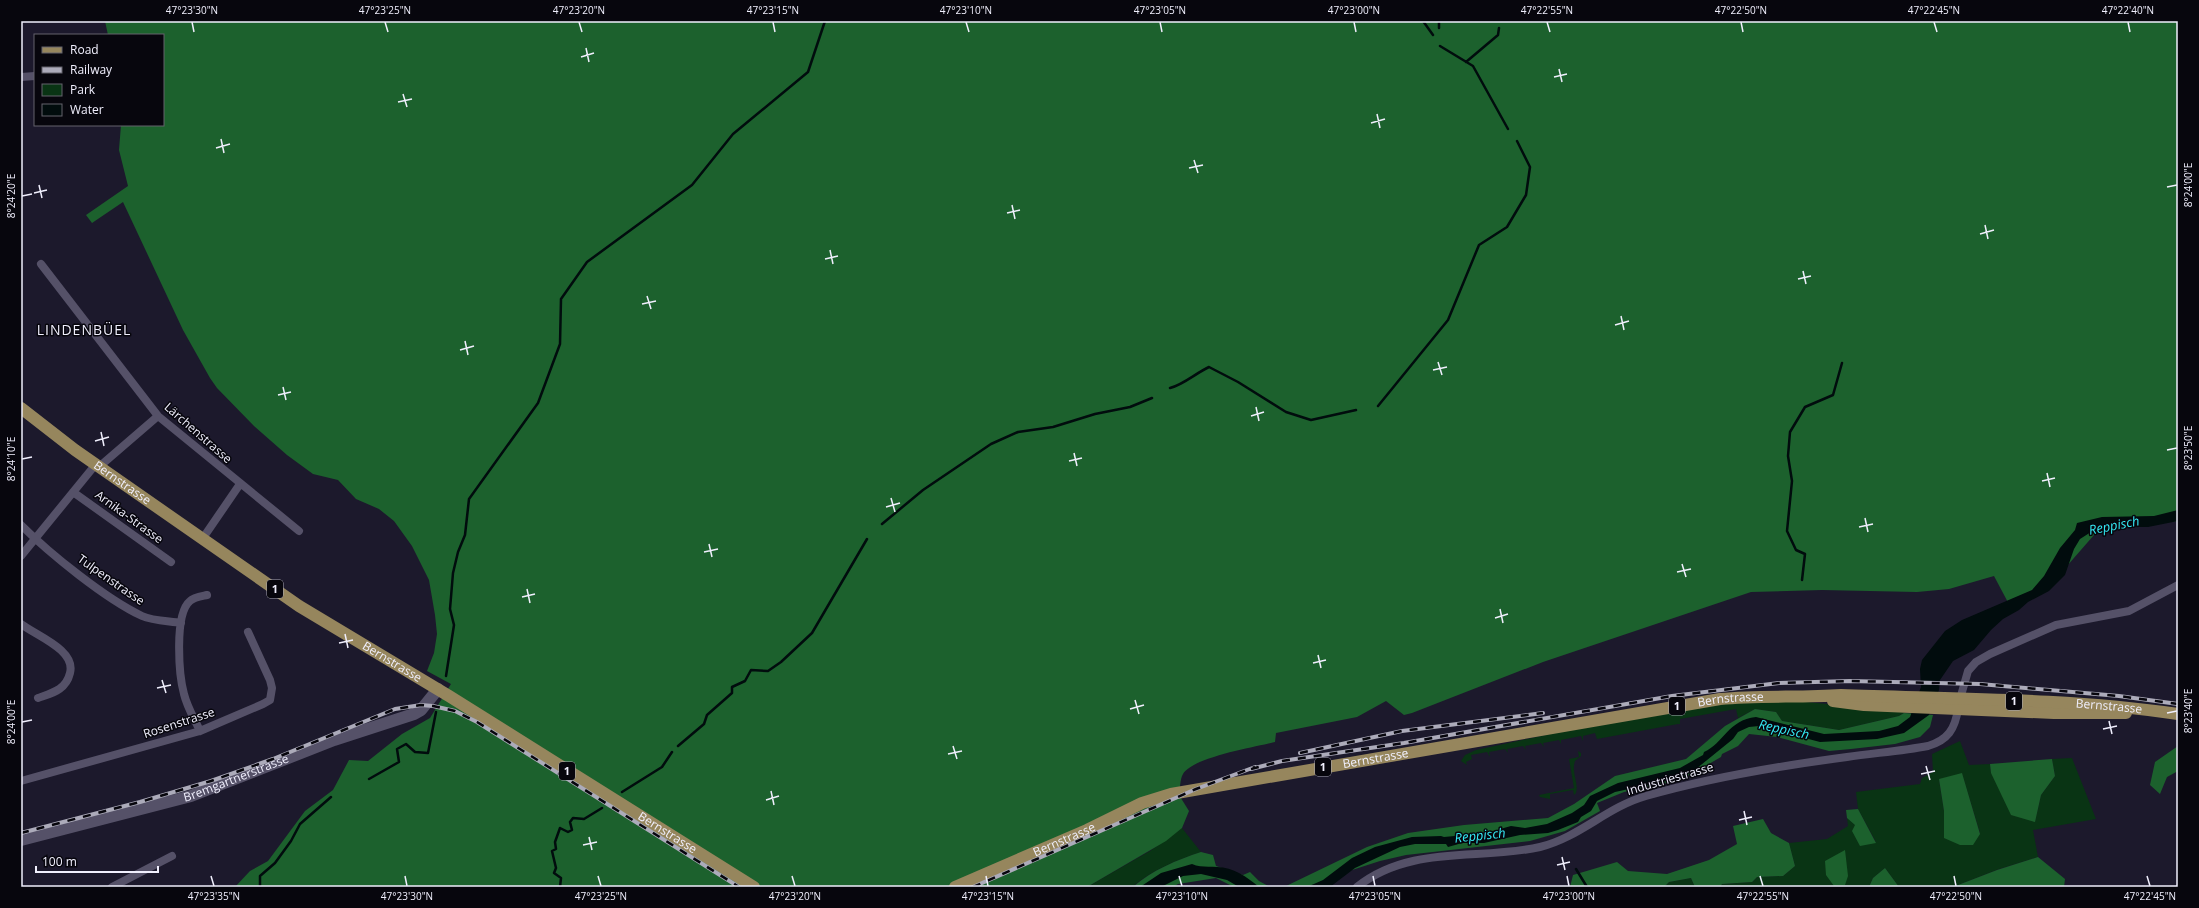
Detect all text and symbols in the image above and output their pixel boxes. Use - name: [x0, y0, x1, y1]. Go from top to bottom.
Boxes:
- text: 47°23'30"N: [166, 3, 218, 17]
- text: 47°23'25"N: [359, 3, 411, 17]
- text: 47°23'20"N: [553, 3, 605, 17]
- text: 47°23'15"N: [747, 3, 799, 17]
- text: 47°23'10"N: [940, 3, 992, 17]
- text: 47°23'05"N: [1134, 3, 1186, 17]
- text: 47°23'00"N: [1328, 3, 1380, 17]
- text: 47°22'55"N: [1521, 3, 1573, 17]
- text: 47°22'50"N: [1715, 3, 1767, 17]
- text: 47°22'45"N: [1908, 3, 1960, 17]
- text: 47°22'40"N: [2102, 3, 2154, 17]
- legend: [34, 34, 164, 126]
- text: Road: [70, 41, 99, 58]
- text: Railway: [70, 61, 113, 78]
- text: Park: [70, 81, 96, 98]
- text: Water: [70, 101, 104, 118]
- text: 8°24'00"E: [2181, 163, 2195, 207]
- text: 8°24'20"E: [4, 174, 18, 218]
- district label: LINDENBÜEL: [37, 320, 131, 339]
- street label: Lärchenstrasse: [161, 398, 236, 467]
- text: 8°23'50"E: [2181, 426, 2195, 470]
- text: 8°24'10"E: [4, 437, 18, 481]
- street label: Bernstrasse: [90, 457, 155, 509]
- street label: Arnika-Strasse: [92, 486, 167, 547]
- water label: Reppisch: [2087, 511, 2141, 539]
- street label: Tulpenstrasse: [74, 550, 148, 609]
- road number: 1: [267, 580, 283, 598]
- street label: Bernstrasse: [359, 637, 426, 686]
- street label: Bernstrasse: [1696, 688, 1764, 711]
- text: 8°23'40"E: [2181, 689, 2195, 733]
- road number: 1: [2006, 692, 2022, 710]
- street label: Bernstrasse: [2075, 695, 2143, 717]
- road number: 1: [1669, 697, 1685, 715]
- text: 8°24'00"E: [4, 700, 18, 744]
- street label: Rosenstrasse: [141, 703, 217, 742]
- water label: Reppisch: [1757, 715, 1811, 743]
- street label: Bernstrasse: [1341, 744, 1410, 772]
- street label: Bremgartnerstrasse: [182, 750, 291, 806]
- road number: 1: [1315, 758, 1331, 776]
- street label: Industriestrasse: [1624, 758, 1716, 799]
- road number: 1: [559, 762, 575, 780]
- street label: Bernstrasse: [635, 807, 701, 857]
- street label: Bernstrasse: [1030, 818, 1098, 860]
- water label: Reppisch: [1454, 823, 1506, 847]
- scale bar: [36, 848, 158, 874]
- text: 100 m: [42, 853, 77, 870]
- text: 47°23'35"N: [188, 889, 240, 903]
- text: 47°23'30"N: [381, 889, 433, 903]
- text: 47°23'25"N: [575, 889, 627, 903]
- text: 47°23'20"N: [769, 889, 821, 903]
- text: 47°23'15"N: [962, 889, 1014, 903]
- text: 47°23'10"N: [1156, 889, 1208, 903]
- text: 47°23'05"N: [1349, 889, 1401, 903]
- text: 47°23'00"N: [1543, 889, 1595, 903]
- text: 47°22'55"N: [1737, 889, 1789, 903]
- text: 47°22'50"N: [1930, 889, 1982, 903]
- text: 47°22'45"N: [2124, 889, 2176, 903]

